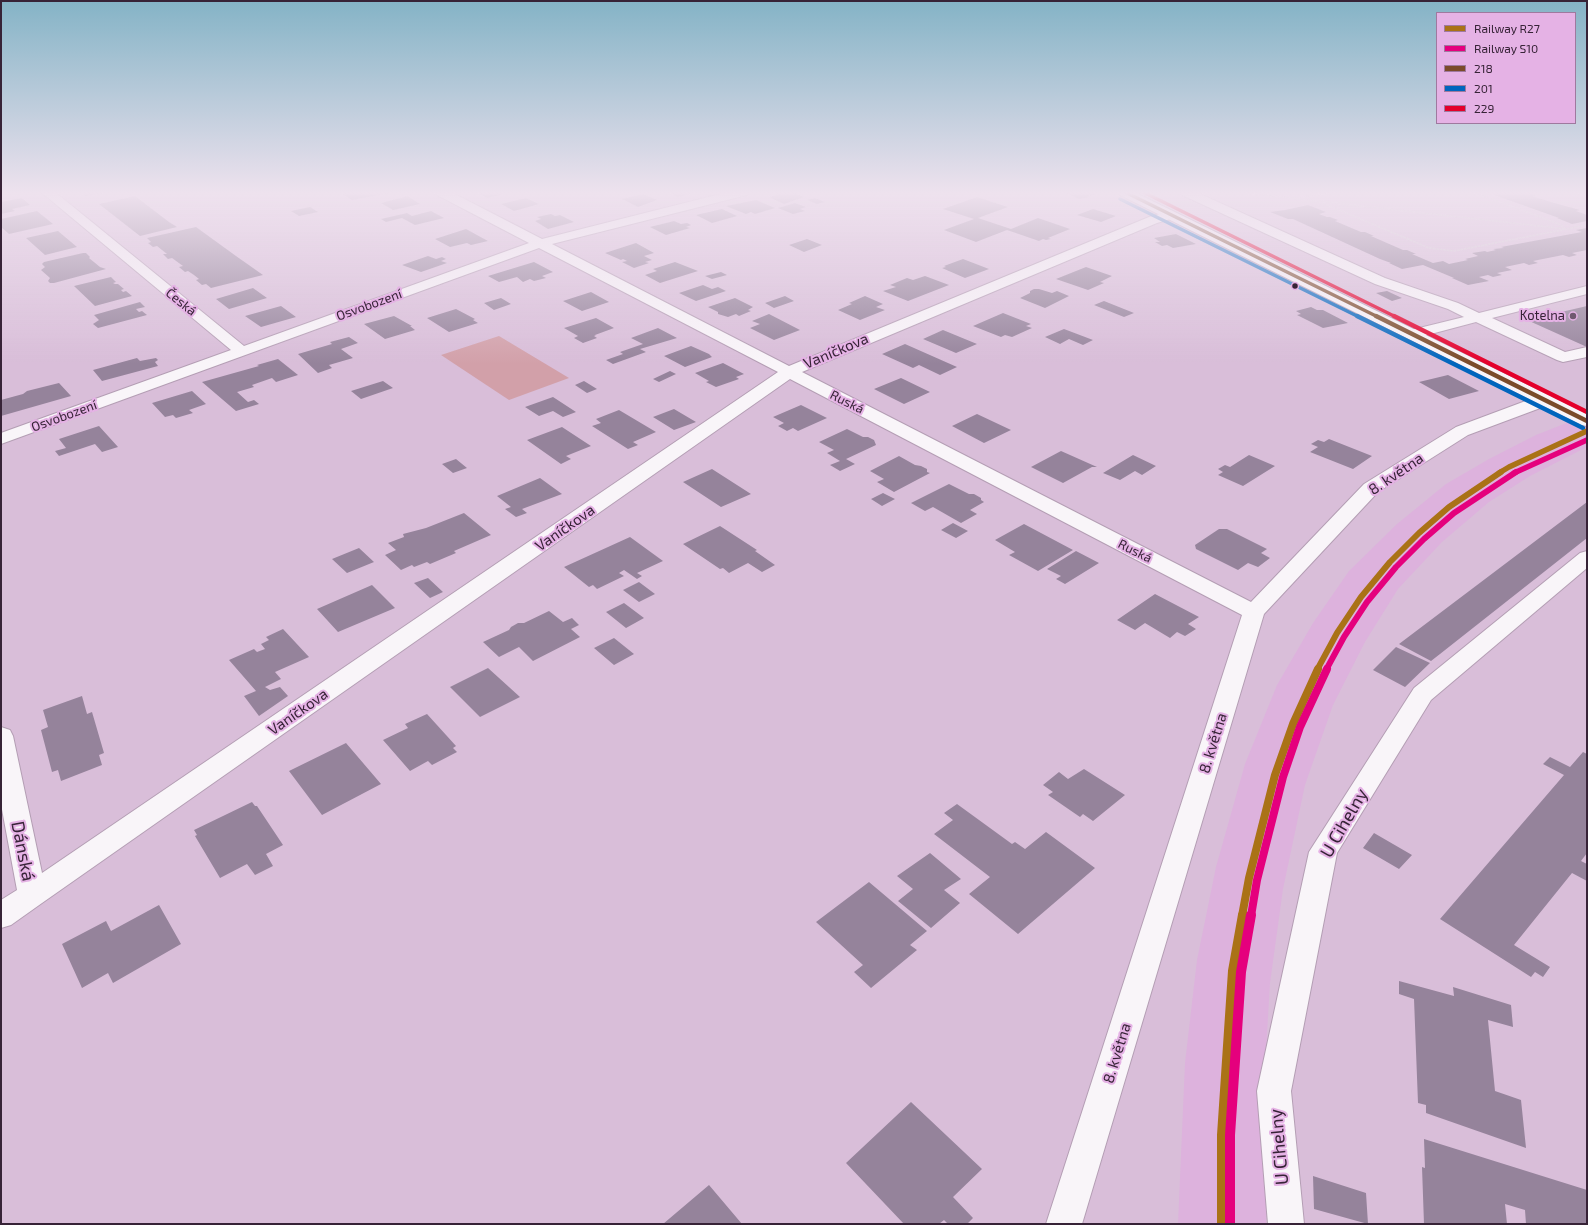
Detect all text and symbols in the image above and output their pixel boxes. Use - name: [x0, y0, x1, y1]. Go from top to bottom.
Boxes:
- legend: [1436, 12, 1576, 124]
- text: Railway R27: [1474, 21, 1540, 35]
- text: Railway S10: [1474, 41, 1538, 55]
- text: 218: [1474, 61, 1493, 75]
- text: 201: [1474, 81, 1493, 95]
- text: 229: [1474, 101, 1494, 115]
- unlabelled marker: [1290, 281, 1300, 291]
- street label: Česká: [163, 285, 199, 319]
- street label: Osvobození: [334, 286, 404, 324]
- place label: Kotelna: [1520, 308, 1565, 324]
- marker: Kotelna: [1568, 311, 1578, 321]
- street label: Vaníčkova: [801, 329, 871, 373]
- street label: Ruská: [828, 387, 866, 417]
- street label: Osvobození: [29, 397, 99, 435]
- street label: 8. května: [1365, 449, 1427, 499]
- street label: Vaníčkova: [532, 501, 598, 555]
- street label: Ruská: [1116, 536, 1154, 566]
- street label: Vaníčkova: [265, 685, 331, 739]
- street label: 8. května: [1195, 711, 1231, 775]
- street label: U Cihelny: [1316, 785, 1372, 861]
- street label: Dánská: [7, 819, 39, 883]
- street label: 8. května: [1099, 1021, 1135, 1085]
- street label: U Cihelny: [1265, 1108, 1293, 1186]

